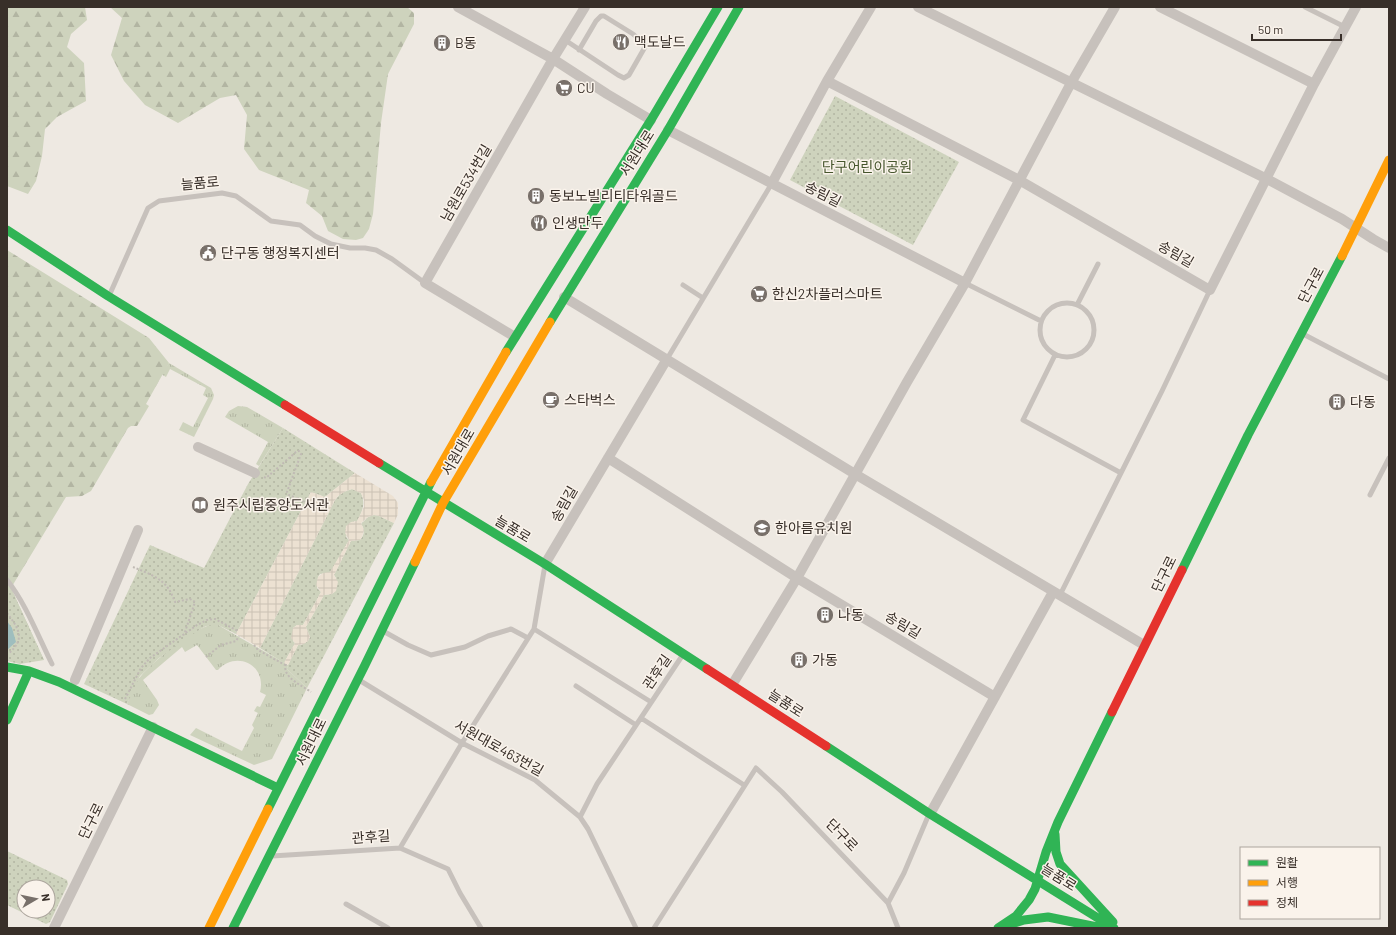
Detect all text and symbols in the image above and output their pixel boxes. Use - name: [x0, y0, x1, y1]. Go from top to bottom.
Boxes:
- scale bar: [1252, 16, 1341, 42]
- text: 50 m: [1258, 22, 1283, 36]
- restaurant icon: 맥도날드: [611, 32, 631, 52]
- building icon: B동: [432, 33, 452, 53]
- place label: 맥도날드: [634, 33, 686, 50]
- place label: B동: [455, 34, 477, 51]
- supermarket icon: CU: [554, 78, 574, 98]
- place label: CU: [577, 79, 595, 96]
- street label: 서원대로: [616, 126, 657, 179]
- street label: 남원로534번길: [437, 141, 495, 224]
- park label: 단구어린이공원: [822, 158, 912, 175]
- street label: 늘품로: [180, 172, 220, 193]
- street label: 송림길: [802, 177, 844, 210]
- building icon: 동보노빌리티타워골드: [526, 186, 546, 206]
- place label: 동보노빌리티타워골드: [549, 187, 678, 204]
- restaurant icon: 인생만두: [529, 213, 549, 233]
- place label: 인생만두: [552, 214, 604, 231]
- street label: 송림길: [1155, 237, 1197, 271]
- public building icon: 단구동 행정복지센터: [198, 243, 218, 263]
- place label: 단구동 행정복지센터: [221, 244, 340, 261]
- street label: 단구로: [1294, 264, 1327, 306]
- supermarket icon: 한신2차플러스마트: [749, 284, 769, 304]
- place label: 한신2차플러스마트: [772, 285, 883, 302]
- cafe icon: 스타벅스: [541, 390, 561, 410]
- place label: 스타벅스: [564, 391, 616, 408]
- building icon: 다동: [1327, 392, 1347, 412]
- place label: 다동: [1350, 393, 1376, 410]
- street label: 서원대로: [437, 425, 478, 478]
- street label: 송림길: [547, 483, 581, 525]
- library icon: 원주시립중앙도서관: [190, 495, 210, 515]
- place label: 원주시립중앙도서관: [213, 496, 329, 513]
- street label: 늘품로: [492, 511, 534, 546]
- school or university icon: 한아름유치원: [752, 518, 772, 538]
- place label: 한아름유치원: [775, 519, 852, 536]
- street label: 단구로: [1147, 553, 1180, 595]
- building icon: 나동: [815, 605, 835, 625]
- place label: 나동: [838, 606, 864, 623]
- street label: 송림길: [882, 607, 924, 642]
- building icon: 가동: [789, 650, 809, 670]
- street label: 관후길: [639, 651, 674, 692]
- place label: 가동: [812, 651, 838, 668]
- street label: 늘품로: [765, 685, 807, 720]
- street label: 서원대로: [292, 715, 330, 769]
- street label: 서원대로463번길: [452, 716, 547, 779]
- street label: 단구로: [74, 800, 107, 842]
- street label: 단구로: [823, 815, 862, 855]
- street label: 관후길: [351, 827, 391, 846]
- legend: [1240, 847, 1380, 919]
- text: 원활: [1276, 855, 1298, 869]
- street label: 늘품로: [1038, 859, 1080, 894]
- text: 서행: [1276, 875, 1298, 889]
- north arrow: [16, 879, 56, 919]
- text: N: [39, 893, 53, 902]
- text: 정체: [1276, 895, 1298, 909]

